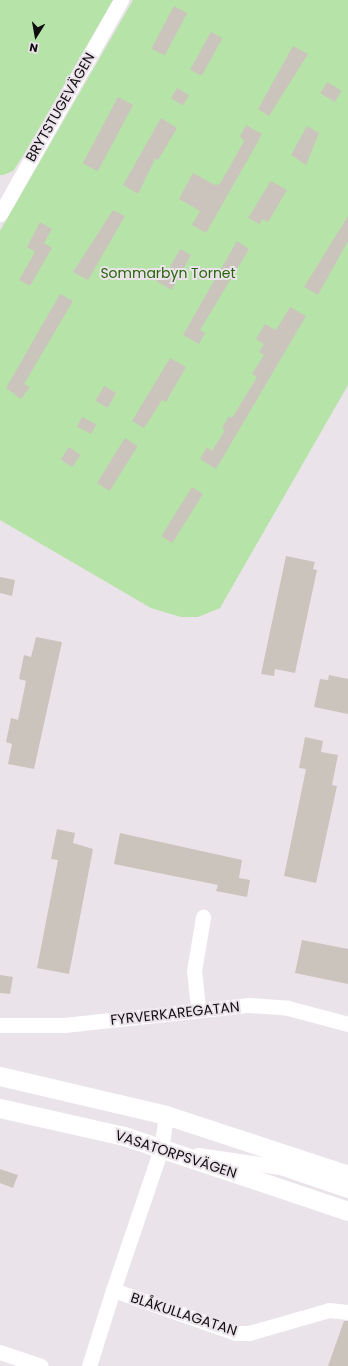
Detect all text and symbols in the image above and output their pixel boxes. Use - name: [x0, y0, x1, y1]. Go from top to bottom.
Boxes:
- north arrow: [16, 16, 56, 56]
- text: N: [28, 39, 39, 56]
- street label: BRYTSTUGEVÄGEN: [22, 50, 98, 164]
- park label: Sommarbyn Tornet: [100, 265, 236, 281]
- street label: FYRVERKAREGATAN: [110, 998, 240, 1028]
- street label: VASATORPSVÄGEN: [113, 1126, 239, 1182]
- street label: BLÅKULLAGATAN: [129, 1289, 239, 1339]

